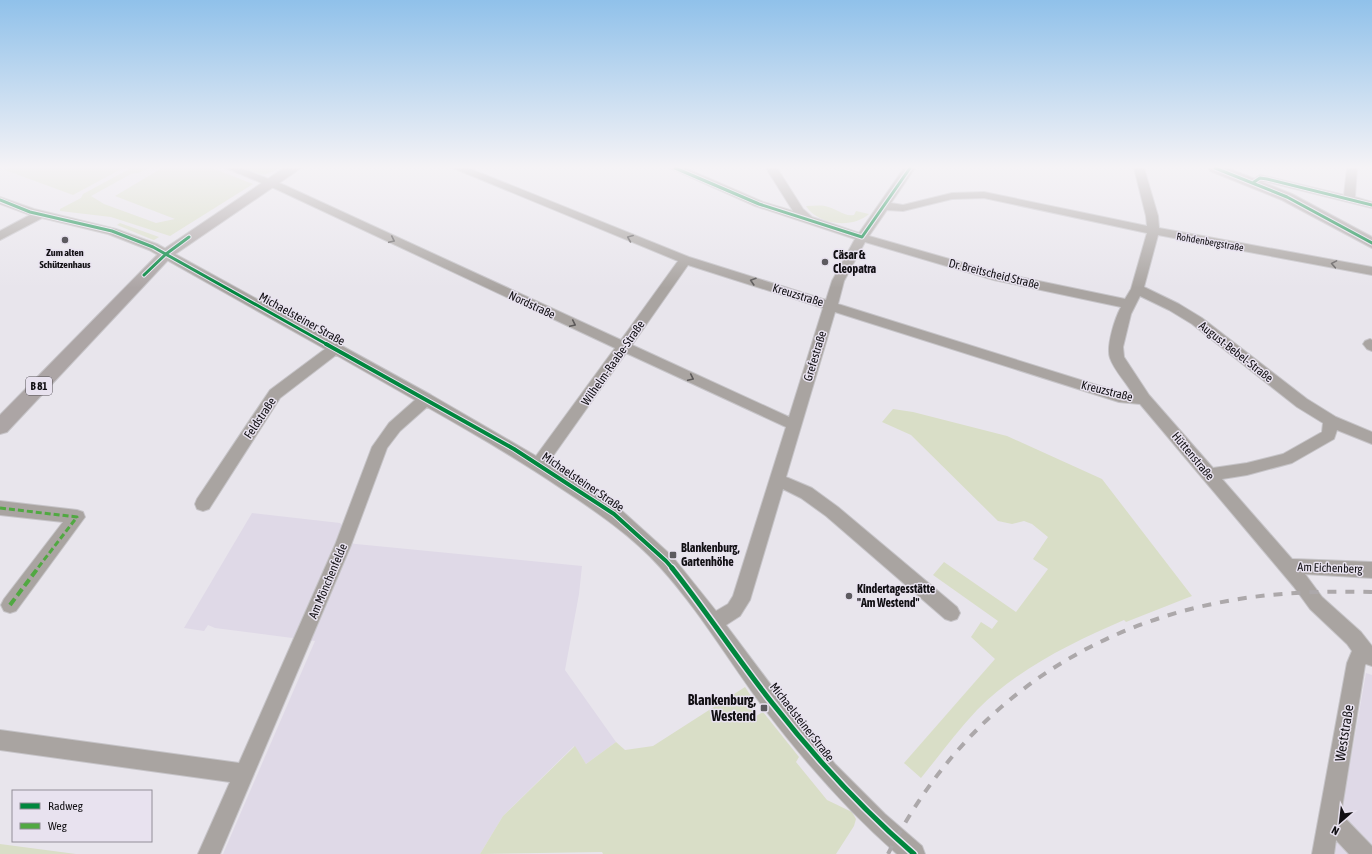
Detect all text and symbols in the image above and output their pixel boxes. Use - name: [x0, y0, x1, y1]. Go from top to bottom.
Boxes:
- street label: Rohdenbergstraße: [1176, 231, 1245, 253]
- marker: Zum alten Schützenhaus: [60, 235, 70, 245]
- one-way arrow: [387, 235, 395, 243]
- one-way arrow: [627, 235, 635, 243]
- place label: Zum alten Schützenhaus: [39, 247, 91, 270]
- place label: Cäsar & Cleopatra: [833, 248, 877, 276]
- street label: Dr. Breitscheid Straße: [947, 256, 1041, 292]
- marker: Cäsar & Cleopatra: [820, 257, 830, 267]
- one-way arrow: [1330, 260, 1337, 268]
- one-way arrow: [750, 277, 757, 286]
- street label: Kreuzstraße: [771, 281, 825, 309]
- street label: Nordstraße: [507, 288, 557, 322]
- street label: Michaelsteiner Straße: [257, 290, 347, 348]
- street label: Wilhelm-Raabe-Straße: [578, 318, 648, 408]
- one-way arrow: [569, 319, 577, 327]
- street label: August-Bebel-Straße: [1196, 319, 1276, 385]
- street label: Grefestraße: [801, 329, 829, 383]
- one-way arrow: [687, 373, 695, 381]
- road number: B 81: [26, 377, 52, 395]
- street label: Kreuzstraße: [1080, 378, 1134, 404]
- street label: Feldstraße: [241, 395, 279, 441]
- street label: Hüttenstraße: [1169, 429, 1217, 483]
- street label: Michaelsteiner Straße: [539, 449, 627, 515]
- street label: Am Mönchenfelde: [306, 541, 350, 621]
- place label: Blankenburg, Gartenhöhe: [681, 541, 740, 569]
- marker: Blankenburg, Gartenhöhe: [668, 550, 678, 560]
- street label: Am Eichenberg: [1297, 560, 1364, 576]
- place label: Kindertagesstätte "Am Westend": [857, 582, 936, 610]
- marker: Kindertagesstätte "Am Westend": [844, 591, 854, 601]
- street label: Michaelsteiner Straße: [767, 680, 837, 764]
- place label: Blankenburg, Westend: [688, 692, 757, 724]
- marker: Blankenburg, Westend: [759, 703, 769, 713]
- street label: Weststraße: [1332, 703, 1356, 763]
- legend: [12, 790, 152, 842]
- text: Radweg: [48, 799, 84, 813]
- north arrow: [1320, 802, 1360, 842]
- text: Weg: [48, 819, 68, 833]
- text: N: [1330, 824, 1341, 838]

